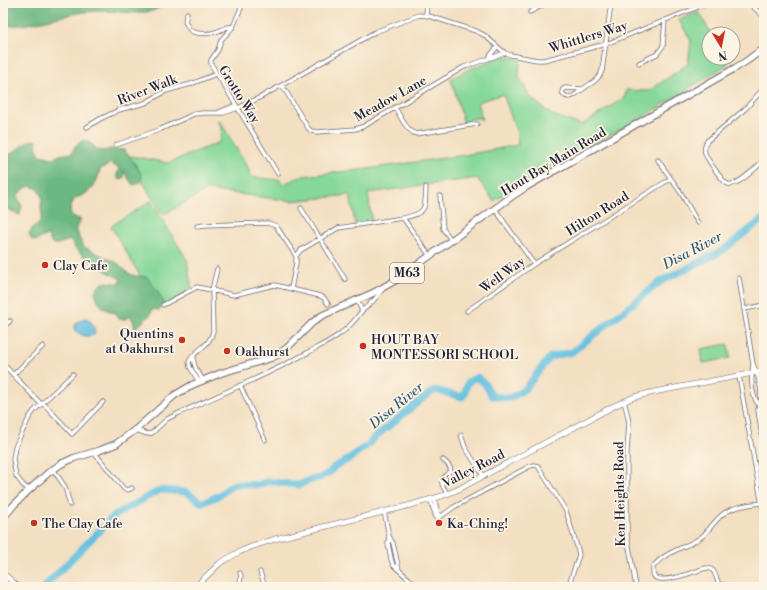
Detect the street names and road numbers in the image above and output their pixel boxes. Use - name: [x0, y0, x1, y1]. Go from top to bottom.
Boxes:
- street label: Whittlers Way: [546, 17, 630, 57]
- street label: Grotto Way: [215, 63, 264, 127]
- street label: River Walk: [115, 71, 181, 109]
- street label: Meadow Lane: [352, 72, 430, 125]
- street label: Hout Bay Main Road: [498, 124, 610, 200]
- street label: Hilton Road: [563, 188, 632, 239]
- street label: Well Way: [476, 253, 529, 297]
- road number: M63: [390, 263, 424, 283]
- street label: Ken Heights Road: [611, 441, 629, 547]
- street label: Valley Road: [439, 446, 508, 492]

